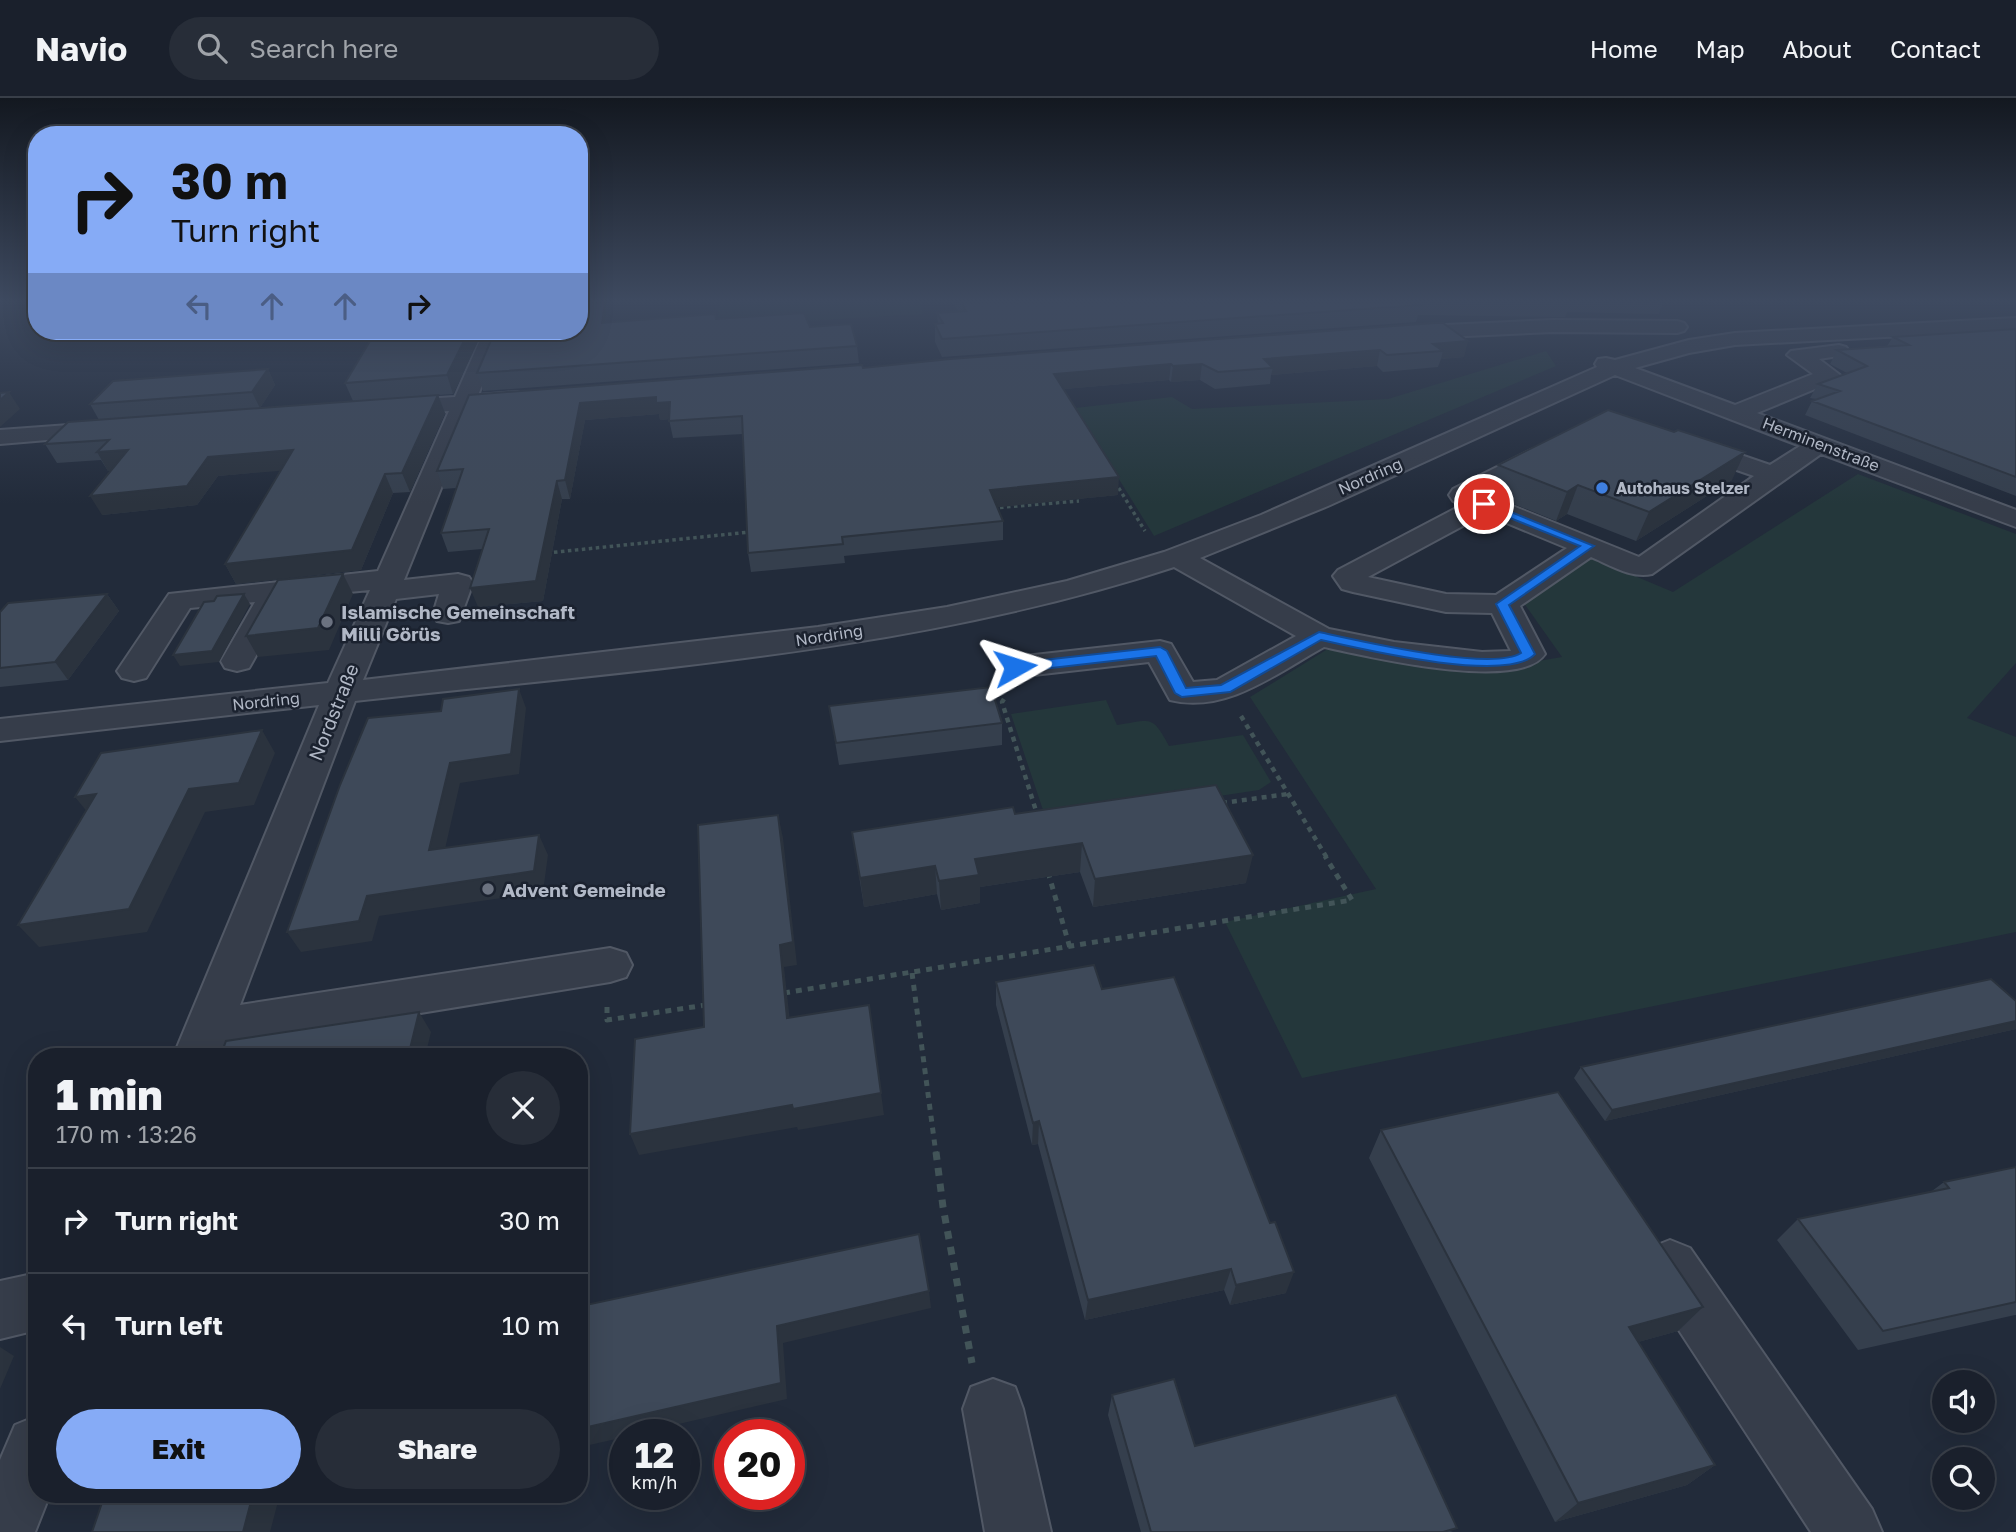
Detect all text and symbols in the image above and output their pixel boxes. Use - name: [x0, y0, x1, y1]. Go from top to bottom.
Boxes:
- search box: [169, 17, 659, 80]
- text: Navio: [35, 29, 127, 68]
- icon: search: [193, 29, 231, 67]
- text: Search here: [249, 33, 398, 64]
- text: Home: [1590, 34, 1658, 63]
- text: Map: [1696, 34, 1745, 63]
- text: About: [1783, 34, 1852, 63]
- text: Contact: [1890, 34, 1981, 63]
- text: 30 m: [171, 151, 288, 210]
- icon: right: [56, 154, 147, 245]
- text: Turn right: [171, 211, 320, 249]
- icon: left: [180, 287, 218, 325]
- icon: ahead: [253, 287, 291, 325]
- icon: ahead: [326, 287, 364, 325]
- icon: right: [399, 287, 437, 325]
- street label: Herminenstraße: [1760, 413, 1882, 475]
- street label: Nordring: [1335, 453, 1405, 499]
- pin: [1454, 474, 1514, 534]
- place label: Autohaus Stelzer: [1616, 478, 1750, 498]
- marker: Autohaus Stelzer: [1594, 480, 1610, 496]
- icon: arrive: [1465, 485, 1503, 523]
- place label: Islamische Gemeinschaft Milli Görüs: [341, 600, 575, 645]
- marker: Islamische Gemeinschaft Milli Görüs: [319, 614, 335, 630]
- street label: Nordring: [794, 620, 864, 650]
- position arrow: [978, 630, 1052, 704]
- street label: Nordstraße: [303, 660, 363, 764]
- street label: Nordring: [231, 688, 301, 714]
- place label: Advent Gemeinde: [502, 878, 666, 901]
- marker: Advent Gemeinde: [480, 881, 496, 897]
- text: 1 min: [56, 1069, 163, 1119]
- button: close: [486, 1071, 560, 1145]
- text: 170 m · 13:26: [56, 1120, 197, 1148]
- icon: right: [56, 1202, 94, 1240]
- text: Turn right: [115, 1205, 238, 1236]
- text: 30 m: [499, 1205, 560, 1236]
- icon: left: [56, 1307, 94, 1345]
- text: Turn left: [115, 1310, 223, 1341]
- text: 10 m: [502, 1310, 560, 1341]
- map controls: [1932, 1370, 1995, 1510]
- button: sound: [1932, 1370, 1995, 1433]
- button: Exit: [56, 1409, 301, 1489]
- button: Share: [315, 1409, 560, 1489]
- speed limit sign: 20: [714, 1419, 805, 1510]
- text: 12: [635, 1434, 674, 1476]
- button: search: [1932, 1447, 1995, 1510]
- text: km/h: [632, 1471, 677, 1493]

